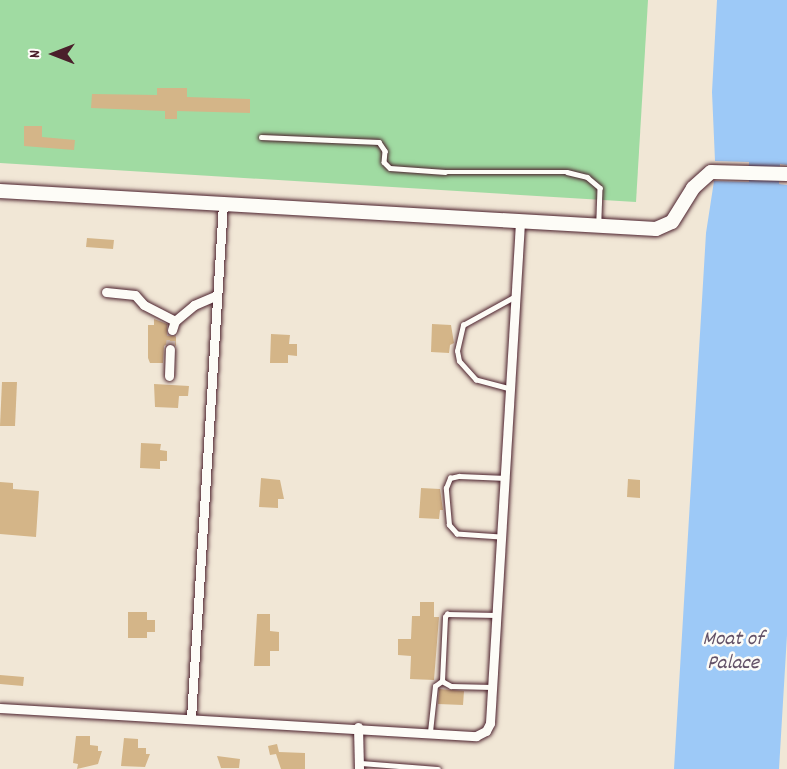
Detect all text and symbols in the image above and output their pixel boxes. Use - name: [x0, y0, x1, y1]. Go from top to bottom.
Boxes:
- north arrow: [24, 24, 84, 84]
- text: N: [24, 50, 47, 58]
- water label: Moat of Palace: [703, 627, 763, 677]

